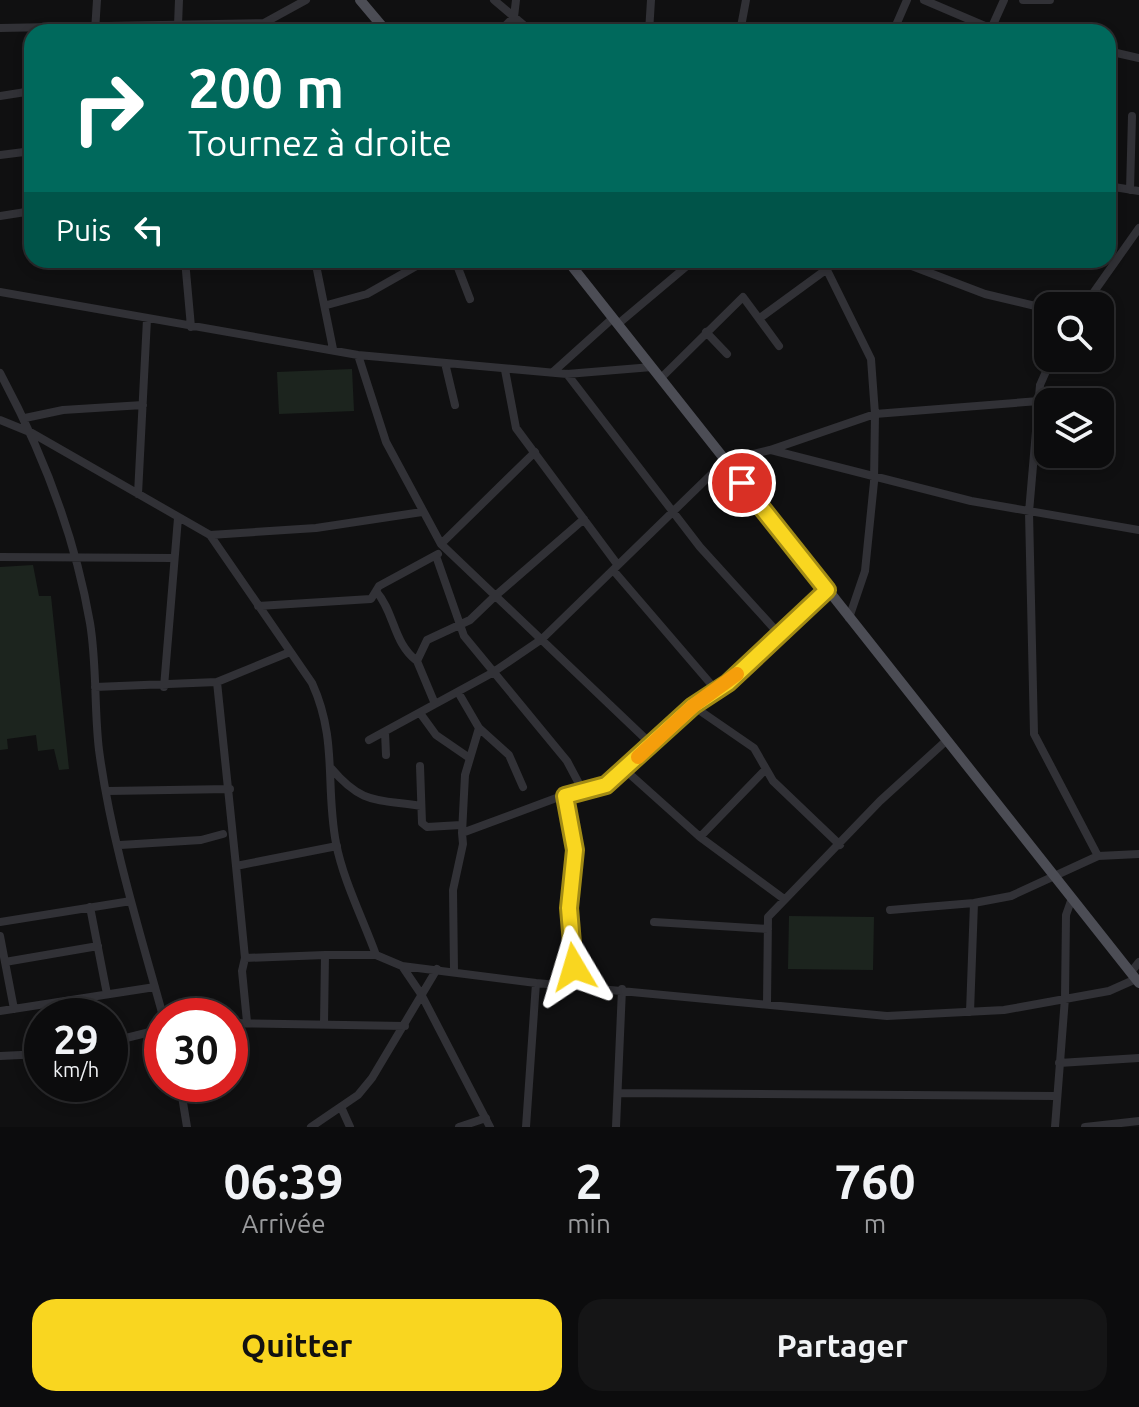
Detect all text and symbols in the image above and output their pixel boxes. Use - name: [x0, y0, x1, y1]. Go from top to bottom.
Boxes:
- icon: right: [56, 56, 160, 160]
- text: 200 m: [188, 56, 344, 119]
- text: Tournez à droite: [188, 122, 452, 163]
- icon: left: [127, 208, 171, 252]
- text: Puis: [56, 213, 111, 247]
- map controls: [1034, 292, 1114, 468]
- button: search: [1034, 292, 1114, 372]
- button: layers: [1034, 388, 1114, 468]
- pin: [708, 449, 776, 517]
- icon: arrive: [720, 461, 764, 505]
- position arrow: [532, 925, 616, 1009]
- speed limit sign: 30: [144, 998, 248, 1102]
- text: 29: [53, 1017, 99, 1062]
- text: km/h: [53, 1058, 99, 1081]
- text: 06:39: [224, 1154, 344, 1208]
- text: 2: [575, 1154, 602, 1208]
- text: 760: [834, 1154, 915, 1208]
- text: Arrivée: [241, 1209, 326, 1238]
- text: min: [567, 1209, 611, 1238]
- text: m: [864, 1209, 886, 1238]
- button: Quitter: [32, 1299, 562, 1391]
- button: Partager: [578, 1299, 1107, 1391]

